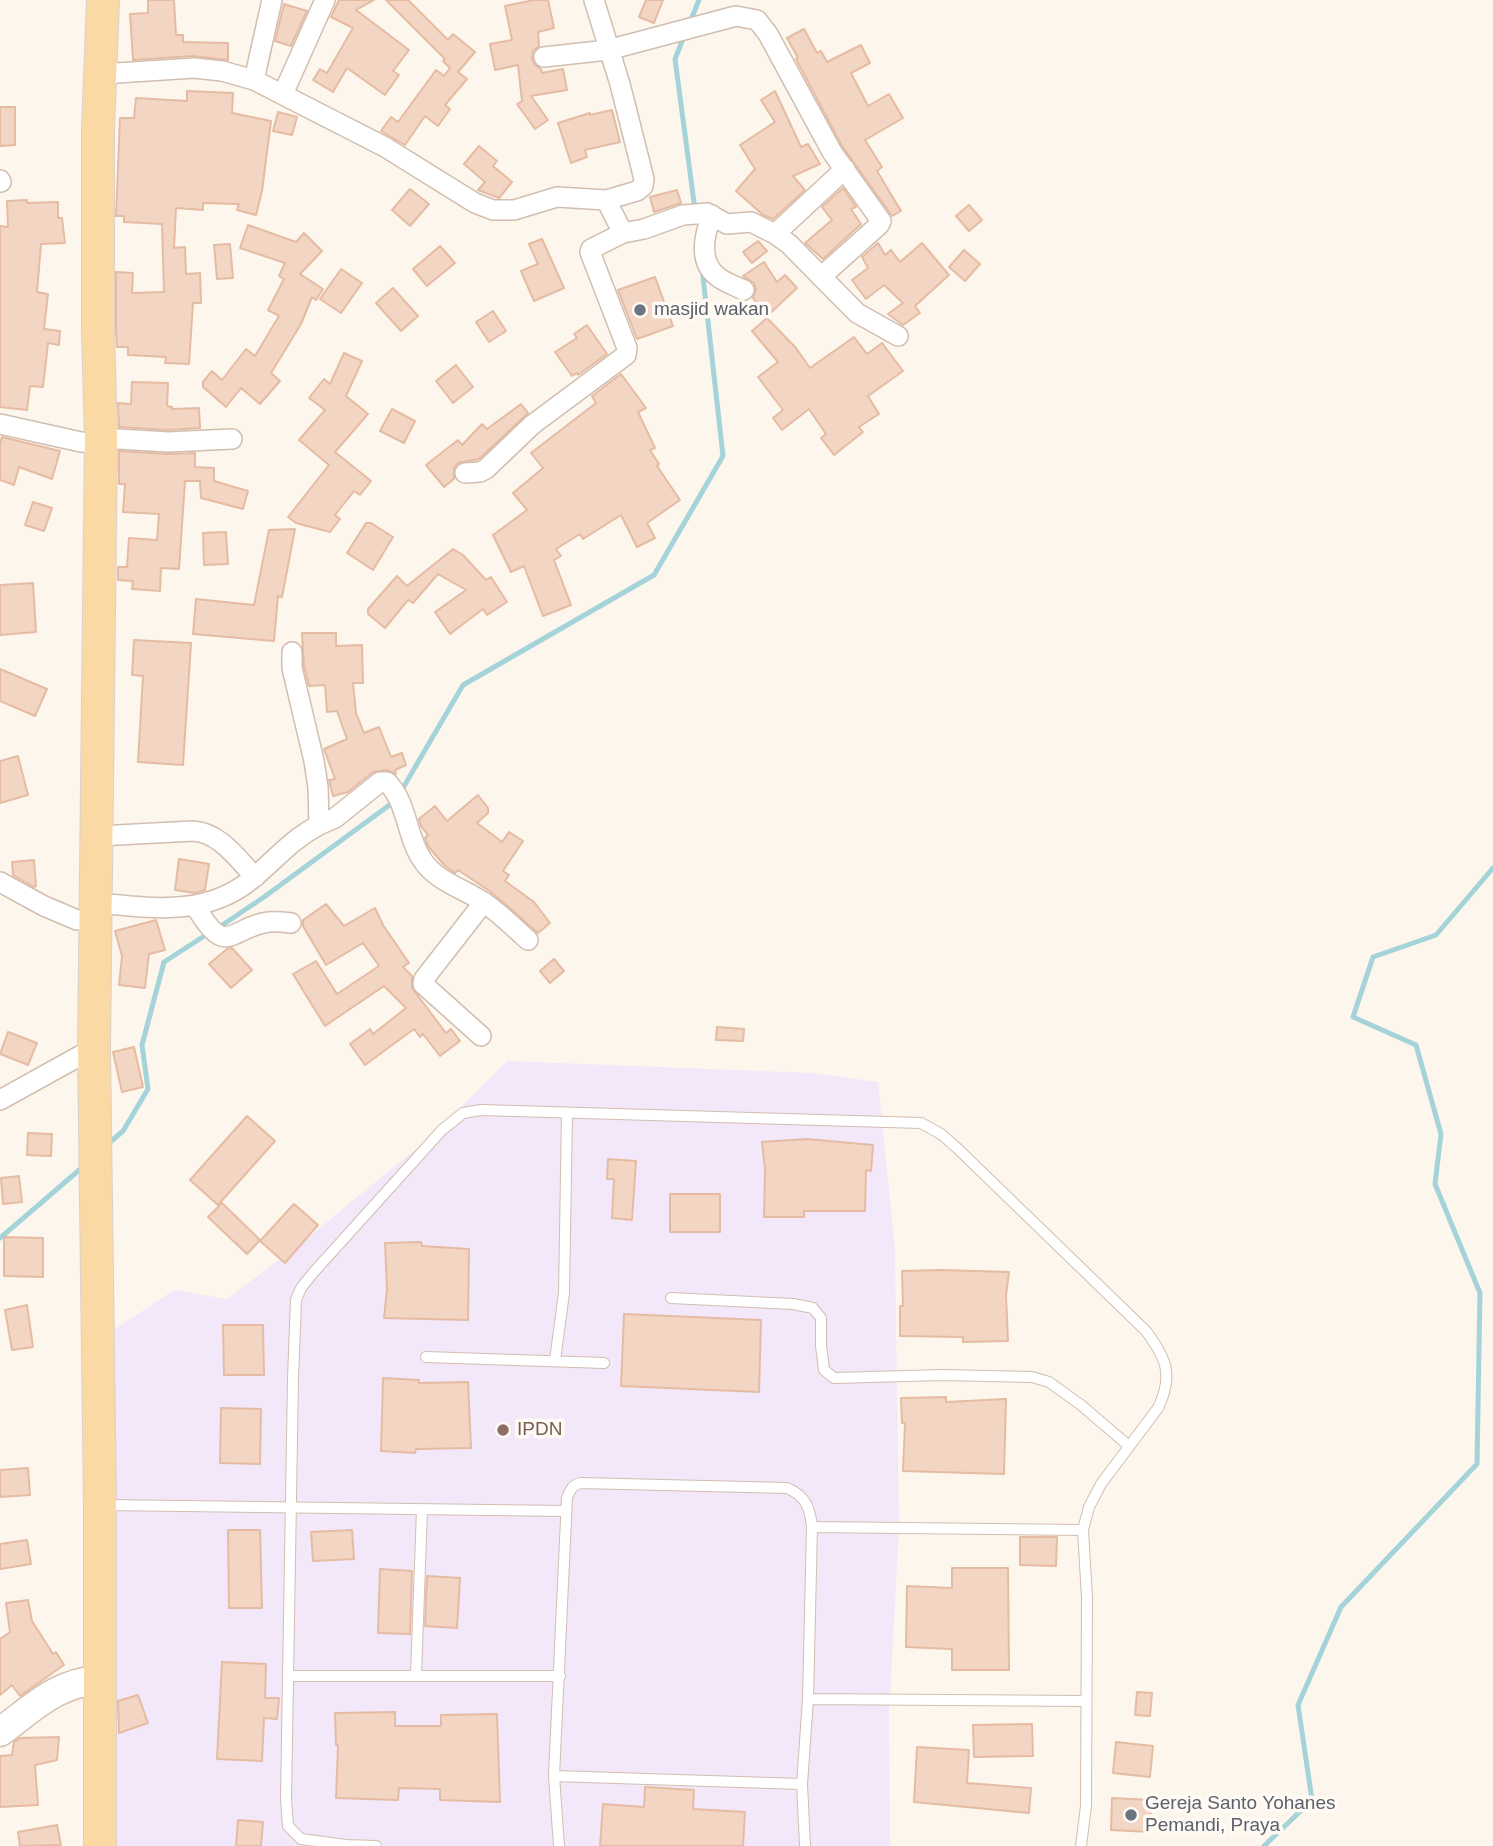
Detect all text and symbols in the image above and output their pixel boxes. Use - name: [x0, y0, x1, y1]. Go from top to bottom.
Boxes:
- place label: masjid wakan: [654, 299, 769, 321]
- marker: masjid wakan: [632, 302, 648, 318]
- place label: IPDN: [517, 1419, 562, 1441]
- marker: IPDN: [495, 1422, 511, 1438]
- place label: Gereja Santo Yohanes Pemandi, Praya: [1145, 1793, 1336, 1837]
- marker: Gereja Santo Yohanes Pemandi, Praya: [1123, 1807, 1139, 1823]

